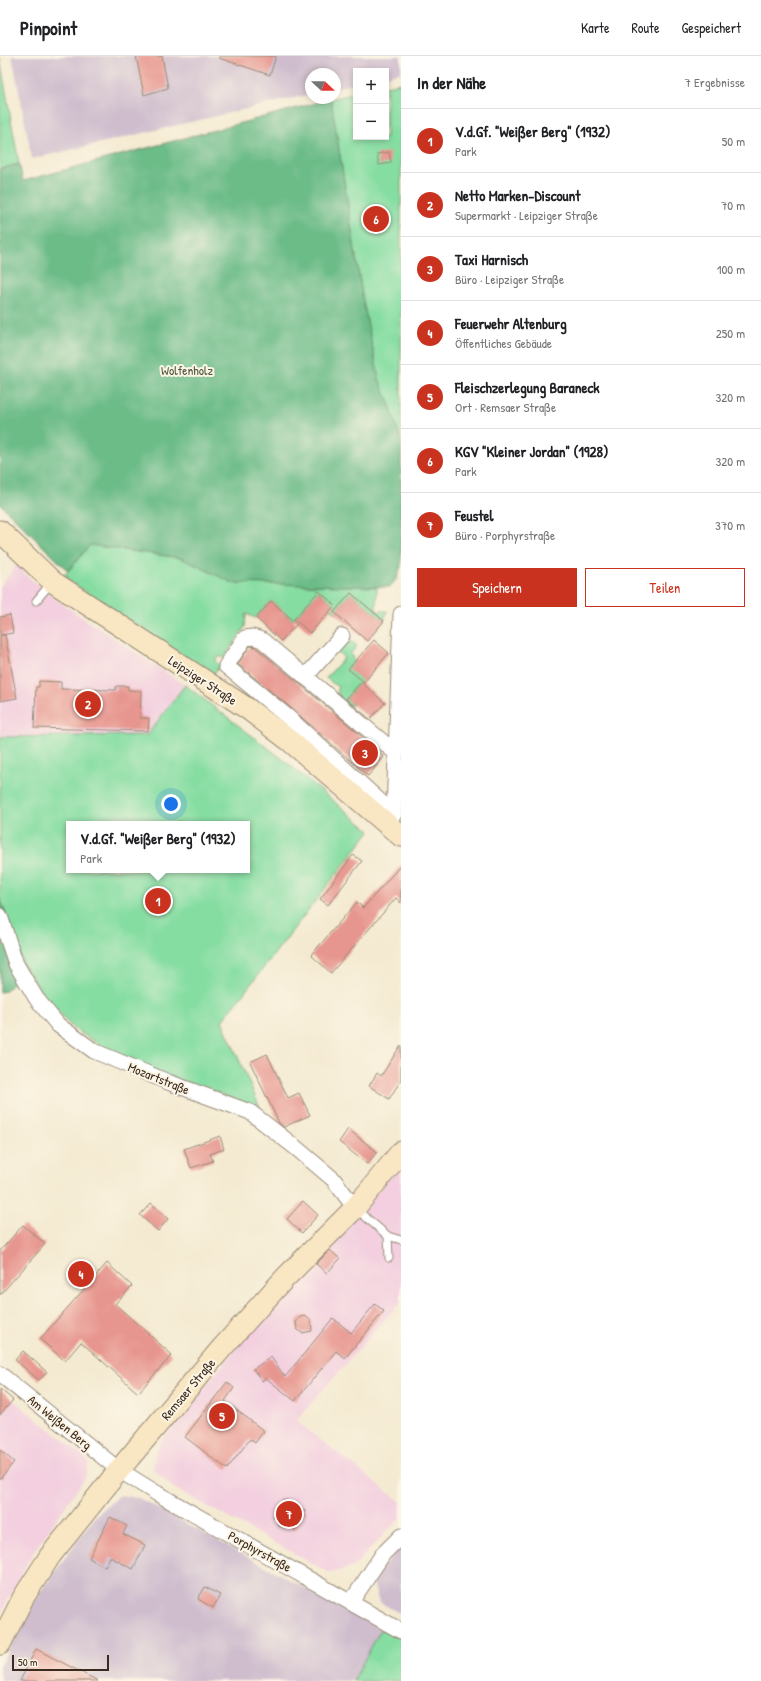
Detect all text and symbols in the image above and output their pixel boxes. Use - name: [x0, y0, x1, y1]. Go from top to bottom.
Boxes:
- text: Pinpoint: [20, 15, 77, 41]
- text: Karte: [581, 18, 610, 37]
- text: Route: [632, 18, 660, 37]
- text: Gespeichert: [682, 18, 741, 37]
- north arrow: [305, 68, 341, 104]
- map controls: [353, 68, 389, 140]
- button: +: [353, 68, 389, 104]
- text: In der Nähe: [417, 71, 486, 94]
- text: 7 Ergebnisse: [685, 73, 745, 91]
- button: −: [353, 104, 389, 140]
- text: V.d.Gf. "Weißer Berg" (1932): [455, 121, 610, 142]
- text: 1: [428, 132, 432, 150]
- text: 50 m: [722, 132, 745, 150]
- text: Park: [455, 142, 477, 160]
- text: Netto Marken-Discount: [455, 185, 580, 206]
- text: 2: [427, 196, 433, 214]
- text: 70 m: [721, 196, 745, 214]
- pin: 6: [363, 204, 389, 234]
- text: Supermarkt · Leipziger Straße: [455, 206, 598, 224]
- text: Taxi Harnisch: [455, 249, 528, 270]
- text: 3: [427, 260, 433, 278]
- text: 100 m: [717, 260, 745, 278]
- text: Büro · Leipziger Straße: [455, 270, 564, 288]
- text: Feuerwehr Altenburg: [455, 313, 567, 334]
- text: 4: [428, 324, 432, 342]
- text: 250 m: [716, 324, 745, 342]
- text: Öffentliches Gebäude: [455, 334, 552, 352]
- park label: Wolfenholz: [161, 361, 214, 379]
- text: Fleischzerlegung Baraneck: [455, 377, 599, 398]
- text: 5: [427, 388, 433, 406]
- text: 320 m: [715, 388, 745, 406]
- text: Ort · Remsaer Straße: [455, 398, 556, 416]
- text: KGV "Kleiner Jordan" (1928): [455, 441, 608, 462]
- text: 6: [427, 452, 433, 470]
- text: 320 m: [715, 452, 745, 470]
- text: Park: [455, 462, 477, 480]
- text: Feustel: [455, 505, 494, 526]
- text: 7: [427, 516, 433, 534]
- text: 370 m: [715, 516, 745, 534]
- text: Büro · Porphyrstraße: [455, 526, 555, 544]
- button: Speichern: [417, 568, 577, 607]
- button: Teilen: [585, 568, 745, 607]
- street label: Leipziger Straße: [165, 651, 241, 709]
- pin: 2: [75, 689, 101, 719]
- pin: 3: [352, 738, 378, 768]
- your location: [161, 794, 181, 814]
- popup: [66, 821, 250, 873]
- text: V.d.Gf. "Weißer Berg" (1932): [80, 828, 236, 849]
- text: Park: [80, 849, 102, 867]
- pin: 1: [145, 886, 171, 916]
- street label: Mozartstraße: [126, 1058, 192, 1098]
- pin: 4: [68, 1259, 94, 1289]
- street label: Remsaer Straße: [157, 1354, 219, 1424]
- street label: Am Weißen Berg: [24, 1391, 96, 1454]
- pin: 5: [209, 1401, 235, 1431]
- pin: 7: [276, 1499, 302, 1529]
- street label: Porphyrstraße: [225, 1526, 295, 1576]
- scale bar: [12, 1653, 109, 1672]
- text: 50 m: [18, 1655, 38, 1669]

